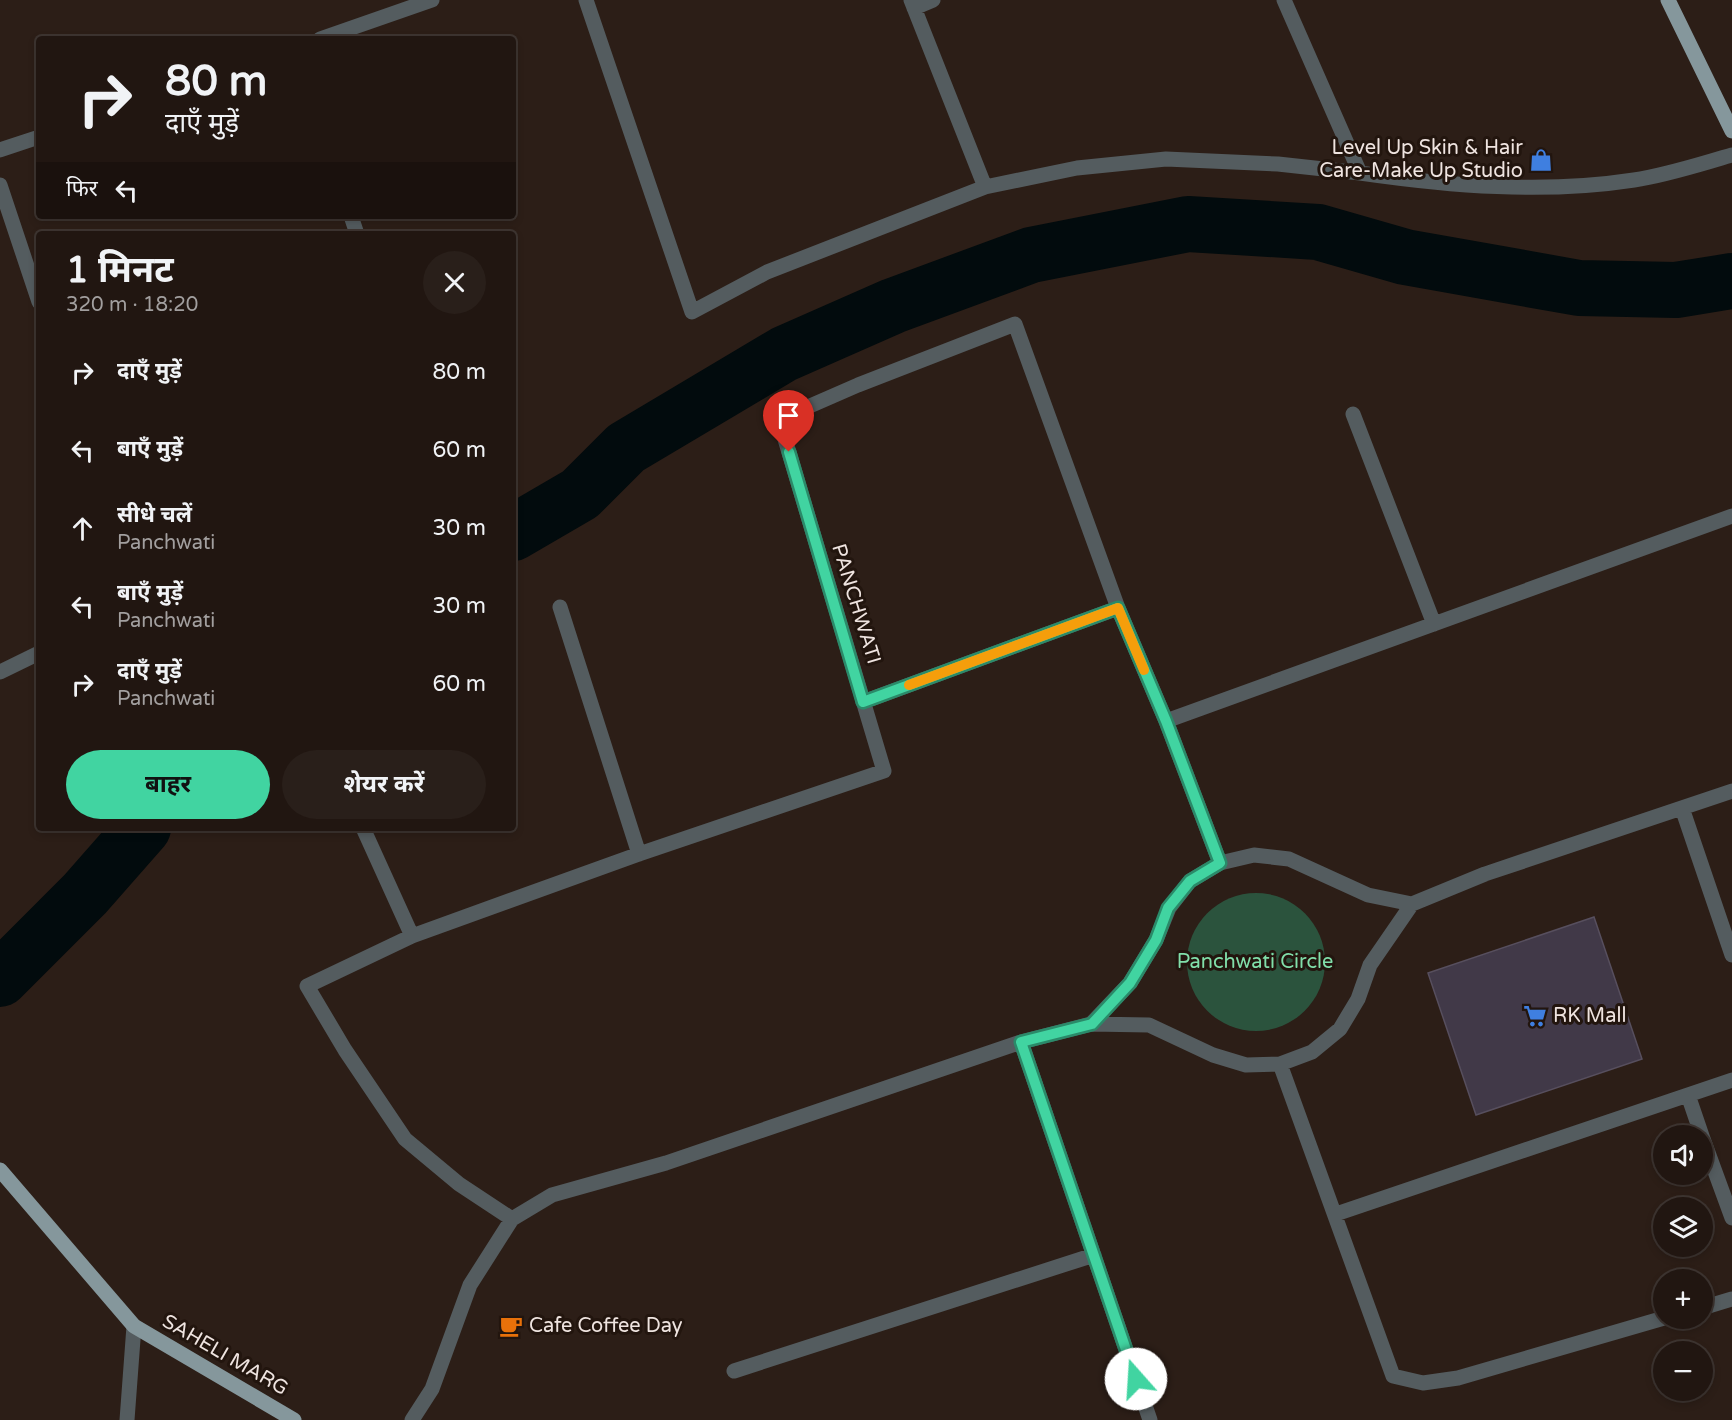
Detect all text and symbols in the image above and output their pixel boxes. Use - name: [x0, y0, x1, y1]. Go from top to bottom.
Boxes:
- text: 80 m: [165, 56, 267, 107]
- icon: right: [66, 60, 144, 138]
- text: दाएँ मुड़ें: [165, 107, 239, 140]
- place label: Level Up Skin & Hair Care-Make Up Studio: [1319, 136, 1523, 183]
- shop icon: Level Up Skin & Hair Care-Make Up Studio: [1528, 147, 1554, 173]
- icon: left: [110, 174, 143, 207]
- text: फिर: [66, 176, 98, 202]
- text: 1 मिनट: [66, 249, 174, 292]
- button: close: [423, 251, 486, 314]
- text: 320 m · 18:20: [66, 293, 198, 317]
- icon: right: [66, 356, 99, 389]
- text: दाएँ मुड़ें: [117, 358, 182, 384]
- text: 80 m: [432, 359, 486, 385]
- pin: [763, 390, 814, 452]
- icon: arrive: [772, 399, 805, 432]
- icon: left: [66, 434, 99, 467]
- text: बाएँ मुड़ें: [117, 436, 183, 462]
- text: 60 m: [432, 437, 486, 463]
- text: सीधे चलें: [117, 502, 192, 528]
- icon: ahead: [66, 512, 99, 545]
- text: 30 m: [432, 515, 486, 541]
- text: Panchwati: [117, 531, 215, 555]
- street label: PANCHWATI: [826, 541, 886, 667]
- text: बाएँ मुड़ें: [117, 580, 183, 606]
- icon: left: [66, 590, 99, 623]
- text: 30 m: [432, 593, 486, 619]
- text: Panchwati: [117, 609, 215, 633]
- text: दाएँ मुड़ें: [117, 658, 182, 684]
- icon: right: [66, 668, 99, 701]
- text: 60 m: [432, 671, 486, 697]
- text: Panchwati: [117, 687, 215, 711]
- button: बाहर: [66, 750, 270, 819]
- button: शेयर करें: [282, 750, 486, 819]
- park label: Panchwati Circle: [1177, 950, 1333, 974]
- supermarket icon: RK Mall: [1522, 1003, 1548, 1029]
- place label: RK Mall: [1553, 1004, 1626, 1028]
- map controls: [1653, 1125, 1713, 1401]
- button: sound: [1653, 1125, 1713, 1185]
- button: layers: [1653, 1197, 1713, 1257]
- button: +: [1653, 1269, 1713, 1329]
- street label: SAHELI MARG: [158, 1309, 292, 1401]
- cafe icon: Cafe Coffee Day: [498, 1313, 524, 1339]
- place label: Cafe Coffee Day: [529, 1314, 683, 1338]
- button: −: [1653, 1341, 1713, 1401]
- position arrow: [1104, 1347, 1168, 1411]

